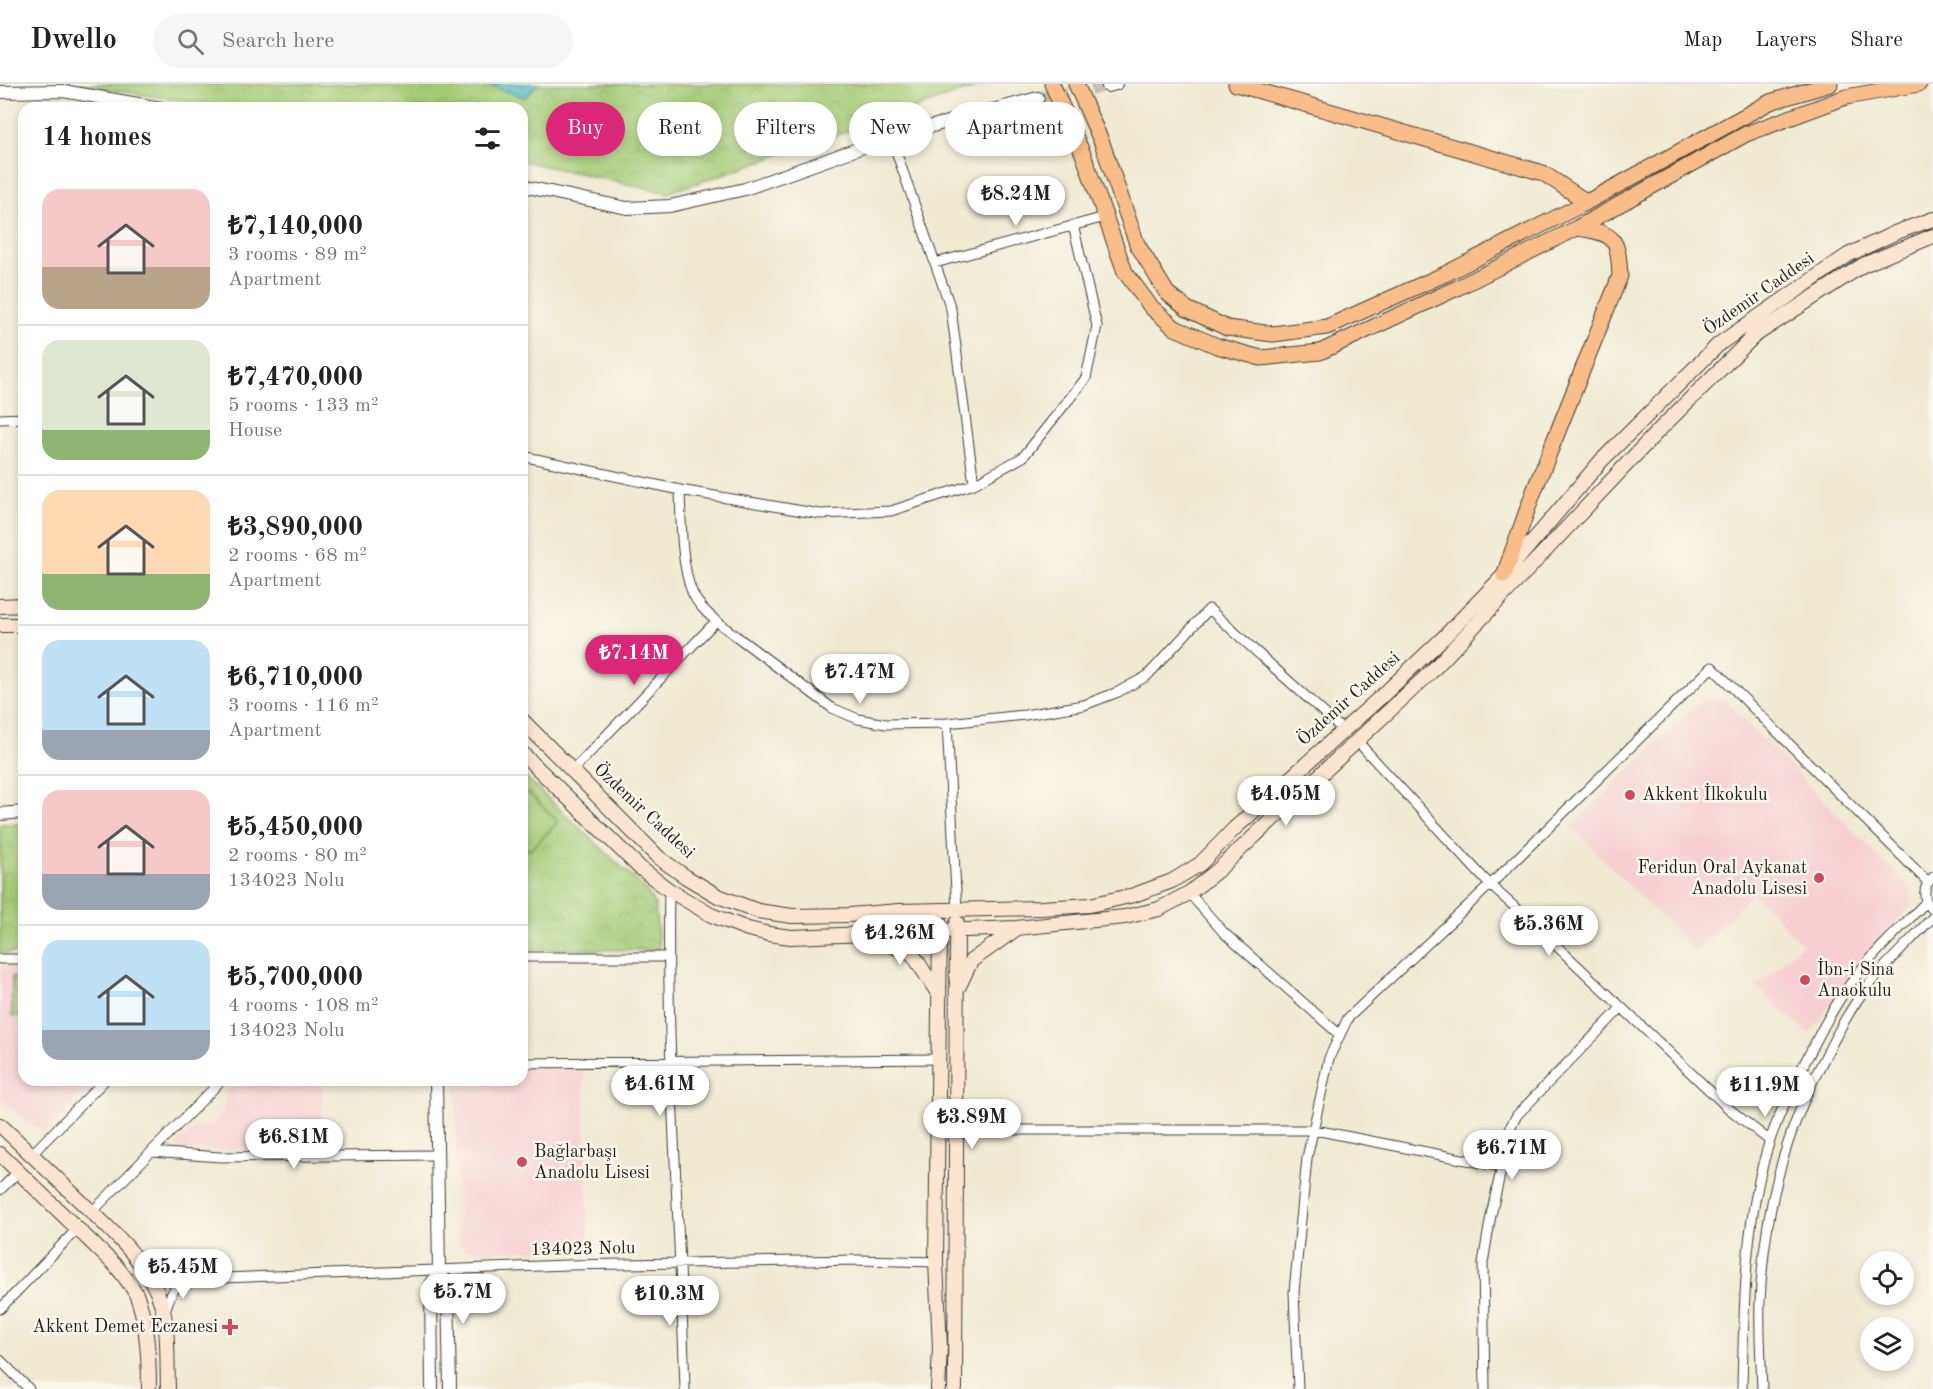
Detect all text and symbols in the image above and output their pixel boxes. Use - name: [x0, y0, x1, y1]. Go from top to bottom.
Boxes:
- search box: [153, 14, 573, 68]
- icon: search: [174, 25, 207, 58]
- text: Dwello: [30, 27, 117, 55]
- text: Search here: [222, 30, 334, 52]
- text: Map: [1683, 30, 1722, 51]
- text: Layers: [1755, 30, 1817, 51]
- text: Share: [1850, 30, 1903, 51]
- chip: Buy: [546, 102, 625, 156]
- chip: Rent: [637, 102, 722, 156]
- chip: Filters: [734, 102, 837, 156]
- chip: New: [849, 102, 933, 156]
- chip: Apartment: [945, 102, 1085, 156]
- icon: filters: [471, 122, 504, 155]
- text: 14 homes: [42, 125, 151, 151]
- pin: ₺8.24M: [967, 176, 1065, 227]
- text: ₺8.24M: [981, 185, 1051, 205]
- icon: home: [90, 213, 162, 285]
- text: ₺7,140,000: [228, 214, 363, 240]
- text: 3 rooms · 89 m²: [228, 245, 367, 265]
- street label: Özdemir Caddesi: [1698, 246, 1818, 339]
- text: Apartment: [228, 270, 322, 290]
- icon: home: [90, 364, 162, 436]
- text: ₺7,470,000: [228, 365, 363, 391]
- text: 5 rooms · 133 m²: [228, 396, 378, 416]
- text: House: [228, 421, 282, 441]
- icon: home: [90, 514, 162, 586]
- text: ₺3,890,000: [228, 515, 363, 541]
- text: 2 rooms · 68 m²: [228, 546, 367, 566]
- text: Apartment: [228, 571, 322, 591]
- pin: ₺7.14M: [585, 635, 683, 686]
- text: ₺7.14M: [599, 644, 669, 664]
- street label: Özdemir Caddesi: [1292, 646, 1404, 749]
- pin: ₺7.47M: [811, 654, 909, 705]
- text: ₺7.47M: [825, 663, 895, 683]
- icon: home: [90, 664, 162, 736]
- text: ₺6,710,000: [228, 665, 363, 691]
- text: 3 rooms · 116 m²: [228, 696, 378, 716]
- text: Apartment: [228, 721, 322, 741]
- street label: Özdemir Caddesi: [590, 757, 701, 862]
- pin: ₺4.05M: [1237, 776, 1335, 827]
- place label: Akkent İlkokulu: [1642, 783, 1768, 804]
- text: ₺4.05M: [1251, 785, 1321, 805]
- marker: Akkent İlkokulu: [1623, 788, 1637, 802]
- icon: home: [90, 814, 162, 886]
- text: ₺5,450,000: [228, 815, 363, 841]
- text: 2 rooms · 80 m²: [228, 846, 367, 866]
- place label: Feridun Oral Aykanat Anadolu Lisesi: [1637, 859, 1807, 898]
- text: 134023 Nolu: [228, 871, 345, 891]
- marker: Feridun Oral Aykanat Anadolu Lisesi: [1812, 871, 1826, 885]
- pin: ₺5.36M: [1500, 906, 1598, 957]
- pin: ₺4.26M: [851, 915, 949, 966]
- text: ₺5.36M: [1514, 915, 1584, 935]
- text: ₺4.26M: [865, 924, 935, 944]
- place label: İbn-i Sina Anaokulu: [1817, 958, 1894, 1000]
- icon: home: [90, 964, 162, 1036]
- text: ₺5,700,000: [228, 965, 363, 991]
- marker: İbn-i Sina Anaokulu: [1798, 973, 1812, 987]
- text: 4 rooms · 108 m²: [228, 996, 378, 1016]
- text: 134023 Nolu: [228, 1021, 345, 1041]
- pin: ₺4.61M: [611, 1066, 709, 1117]
- pin: ₺11.9M: [1716, 1067, 1814, 1118]
- text: ₺4.61M: [625, 1075, 695, 1095]
- text: ₺11.9M: [1730, 1076, 1800, 1096]
- pin: ₺3.89M: [923, 1099, 1021, 1150]
- text: ₺3.89M: [937, 1108, 1007, 1128]
- pin: ₺6.81M: [245, 1119, 343, 1170]
- text: ₺6.81M: [259, 1128, 329, 1148]
- pin: ₺6.71M: [1463, 1130, 1561, 1181]
- text: ₺6.71M: [1477, 1139, 1547, 1159]
- place label: Bağlarbaşı Anadolu Lisesi: [534, 1143, 650, 1182]
- marker: Bağlarbaşı Anadolu Lisesi: [515, 1155, 529, 1169]
- street label: 134023 Nolu: [530, 1239, 636, 1259]
- pin: ₺5.45M: [134, 1249, 232, 1300]
- map controls: [1860, 1251, 1914, 1371]
- button: locate: [1860, 1251, 1914, 1305]
- text: ₺5.45M: [148, 1258, 218, 1278]
- pin: ₺5.7M: [421, 1274, 505, 1325]
- pin: ₺10.3M: [621, 1276, 719, 1327]
- text: ₺5.7M: [434, 1283, 492, 1303]
- text: ₺10.3M: [635, 1285, 705, 1305]
- button: layers: [1860, 1317, 1914, 1371]
- place label: Akkent Demet Eczanesi: [32, 1318, 218, 1336]
- marker: Akkent Demet Eczanesi: [223, 1320, 237, 1334]

